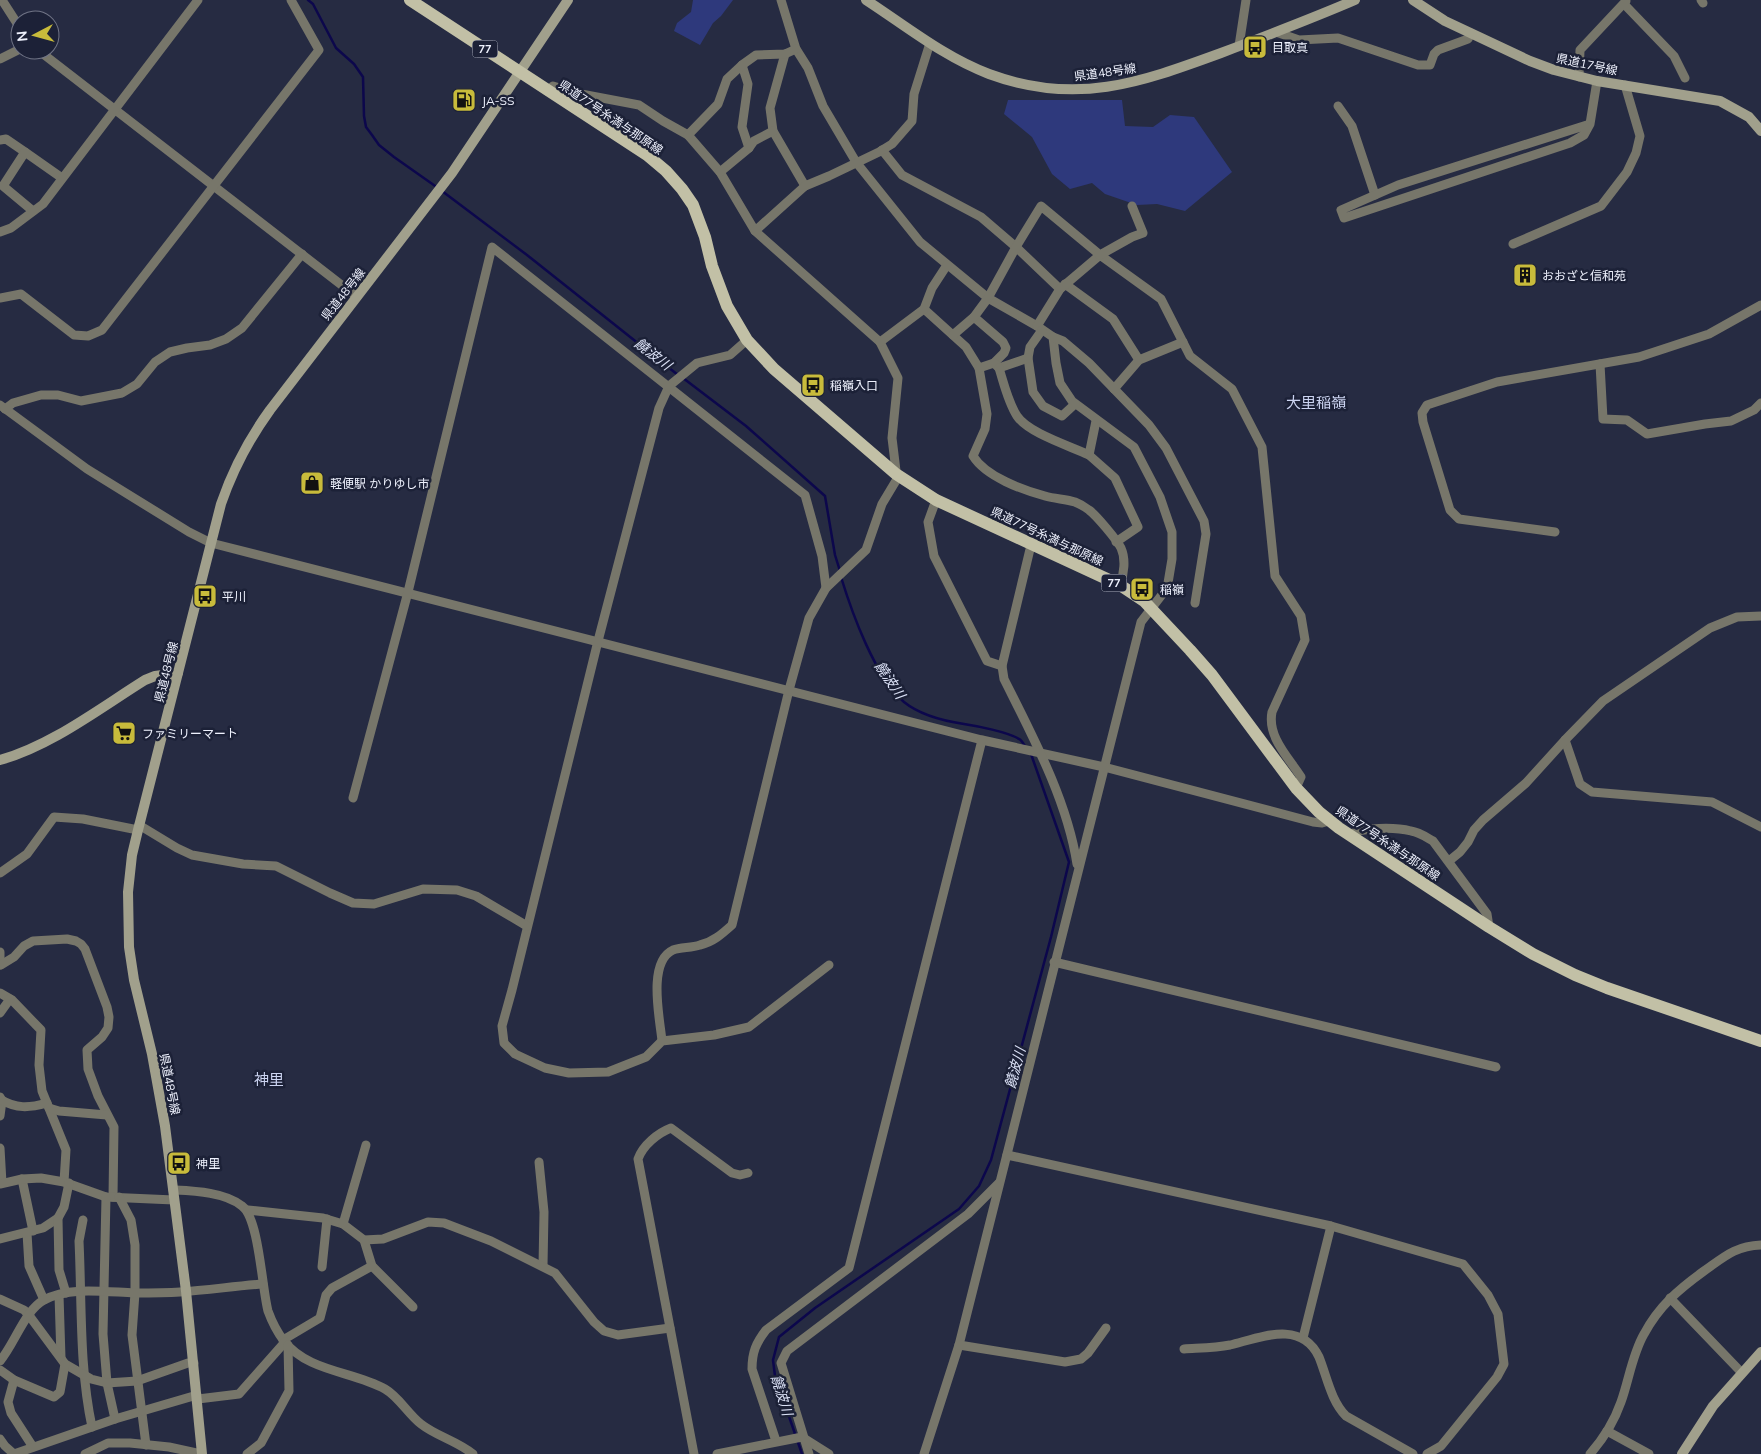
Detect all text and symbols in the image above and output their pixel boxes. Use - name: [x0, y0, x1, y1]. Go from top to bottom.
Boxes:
- north arrow: [10, 10, 60, 60]
- text: N: [13, 30, 32, 43]
- bus stop icon: 目取真: [1242, 34, 1268, 60]
- place label: 目取真: [1272, 40, 1308, 55]
- road number: 77: [472, 41, 498, 58]
- street label: 県道17号線: [1555, 50, 1619, 78]
- street label: 県道48号線: [1073, 60, 1137, 84]
- street label: 県道77号糸満与那原線: [556, 77, 666, 157]
- fuel station icon: JA-SS: [451, 87, 477, 113]
- place label: JA-SS: [482, 93, 514, 108]
- building icon: おおざと信和苑: [1512, 262, 1538, 288]
- street label: 県道48号線: [318, 265, 368, 323]
- place label: おおざと信和苑: [1542, 268, 1626, 283]
- water label: 饒波川: [631, 334, 677, 375]
- bus stop icon: 稲嶺入口: [800, 372, 826, 398]
- place label: 稲嶺入口: [830, 378, 878, 393]
- district label: 大里稲嶺: [1286, 393, 1346, 412]
- shop icon: 軽便駅 かりゆし市: [299, 470, 325, 496]
- place label: 軽便駅 かりゆし市: [330, 476, 429, 491]
- street label: 県道77号糸満与那原線: [988, 503, 1106, 569]
- road number: 77: [1102, 574, 1126, 592]
- bus stop icon: 稲嶺: [1129, 576, 1155, 602]
- place label: 稲嶺: [1160, 582, 1184, 597]
- bus stop icon: 平川: [192, 583, 218, 609]
- place label: 平川: [222, 589, 246, 604]
- street label: 県道48号線: [151, 640, 181, 704]
- water label: 饒波川: [871, 658, 910, 704]
- supermarket icon: ファミリーマート: [111, 720, 137, 746]
- place label: ファミリーマート: [142, 726, 238, 741]
- street label: 県道77号糸満与那原線: [1333, 803, 1443, 883]
- water label: 饒波川: [1001, 1043, 1030, 1091]
- street label: 県道48号線: [157, 1052, 183, 1116]
- district label: 神里: [254, 1070, 284, 1089]
- bus stop icon: 神里: [166, 1150, 192, 1176]
- place label: 神里: [196, 1156, 220, 1171]
- water label: 饒波川: [767, 1372, 797, 1420]

